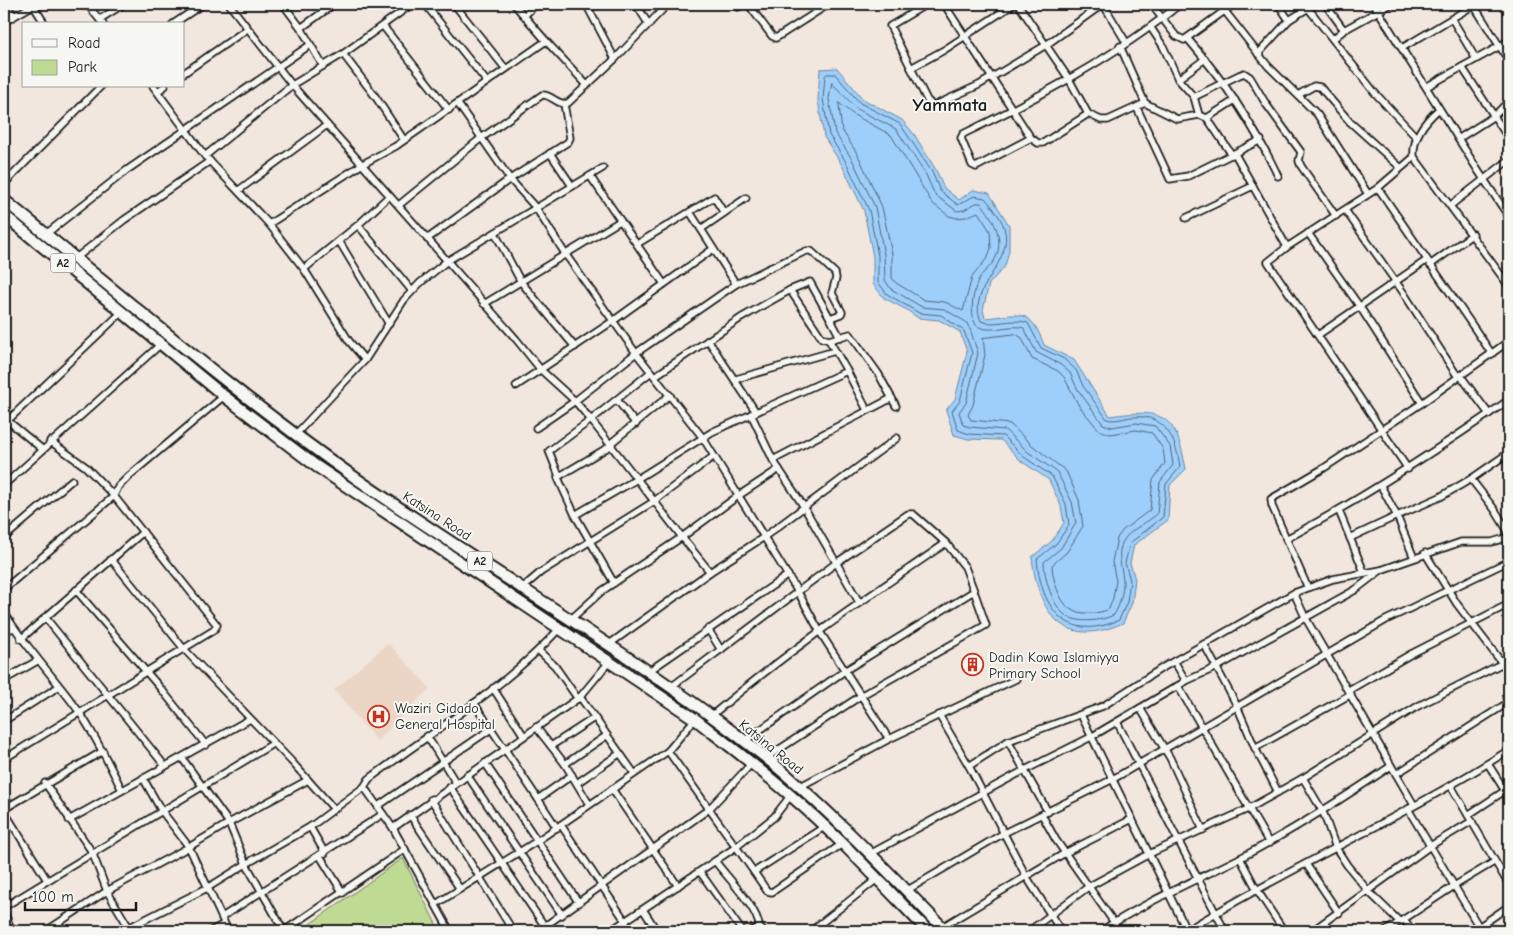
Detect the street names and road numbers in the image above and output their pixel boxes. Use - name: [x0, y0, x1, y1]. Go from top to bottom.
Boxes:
- road number: A2: [50, 254, 76, 272]
- street label: Katsina Road: [400, 488, 474, 544]
- road number: A2: [468, 552, 492, 570]
- street label: Katsina Road: [735, 716, 807, 778]

